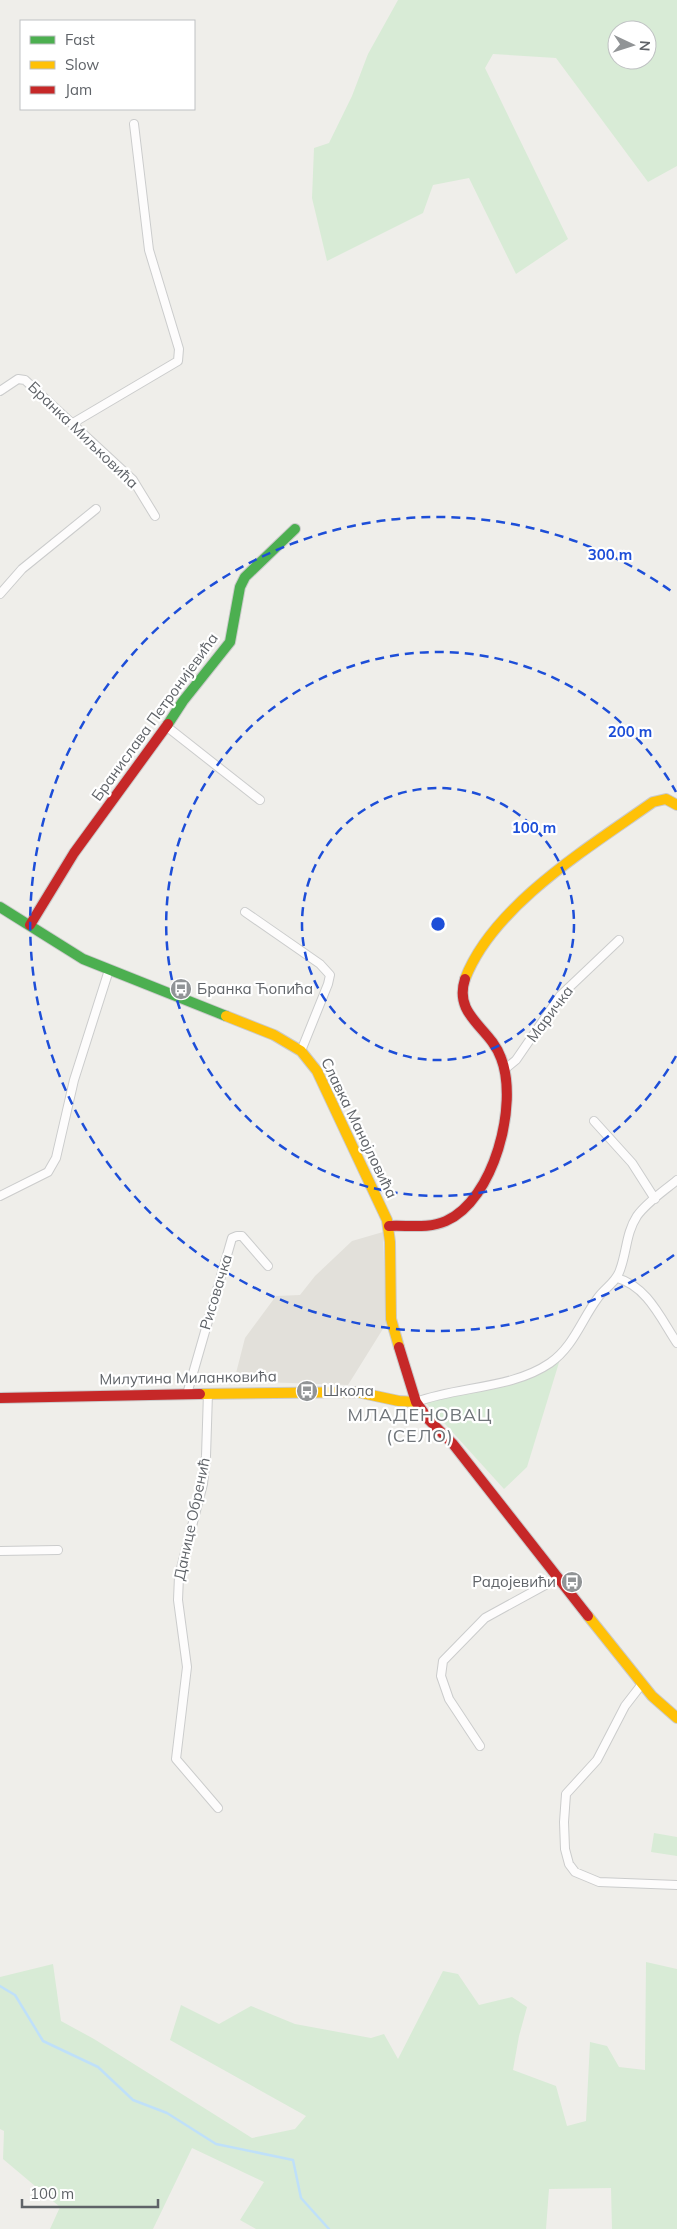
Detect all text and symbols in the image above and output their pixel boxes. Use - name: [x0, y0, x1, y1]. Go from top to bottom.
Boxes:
- legend: [20, 20, 195, 110]
- north arrow: [607, 20, 657, 70]
- text: Fast: [65, 30, 95, 49]
- text: N: [636, 40, 654, 52]
- text: Slow: [65, 55, 99, 74]
- text: Jam: [65, 80, 92, 99]
- street label: Бранка Миљковића: [24, 377, 142, 492]
- text: 300 m: [588, 545, 632, 564]
- street label: Бранислава Петронијевића: [87, 629, 222, 804]
- text: 200 m: [608, 722, 652, 741]
- text: 100 m: [512, 818, 556, 837]
- centre of rings: [429, 915, 447, 933]
- bus stop icon: Бранка Ћопића: [169, 977, 193, 1001]
- place label: Бранка Ћопића: [197, 979, 313, 998]
- street label: Маричка: [522, 982, 577, 1046]
- street label: Славка Манојловића: [317, 1054, 402, 1201]
- street label: Рисовачка: [195, 1252, 236, 1332]
- street label: Милутина Миланковића: [99, 1366, 277, 1389]
- bus stop icon: Школа: [295, 1379, 319, 1403]
- place label: Школа: [323, 1381, 374, 1400]
- district label: МЛАДЕНОВАЦ (СЕЛО): [348, 1403, 492, 1447]
- street label: Данице Обренић: [169, 1456, 214, 1582]
- bus stop icon: Радојевићи: [560, 1570, 584, 1594]
- place label: Радојевићи: [472, 1572, 556, 1591]
- scale bar: [22, 2176, 159, 2208]
- text: 100 m: [30, 2184, 74, 2203]

